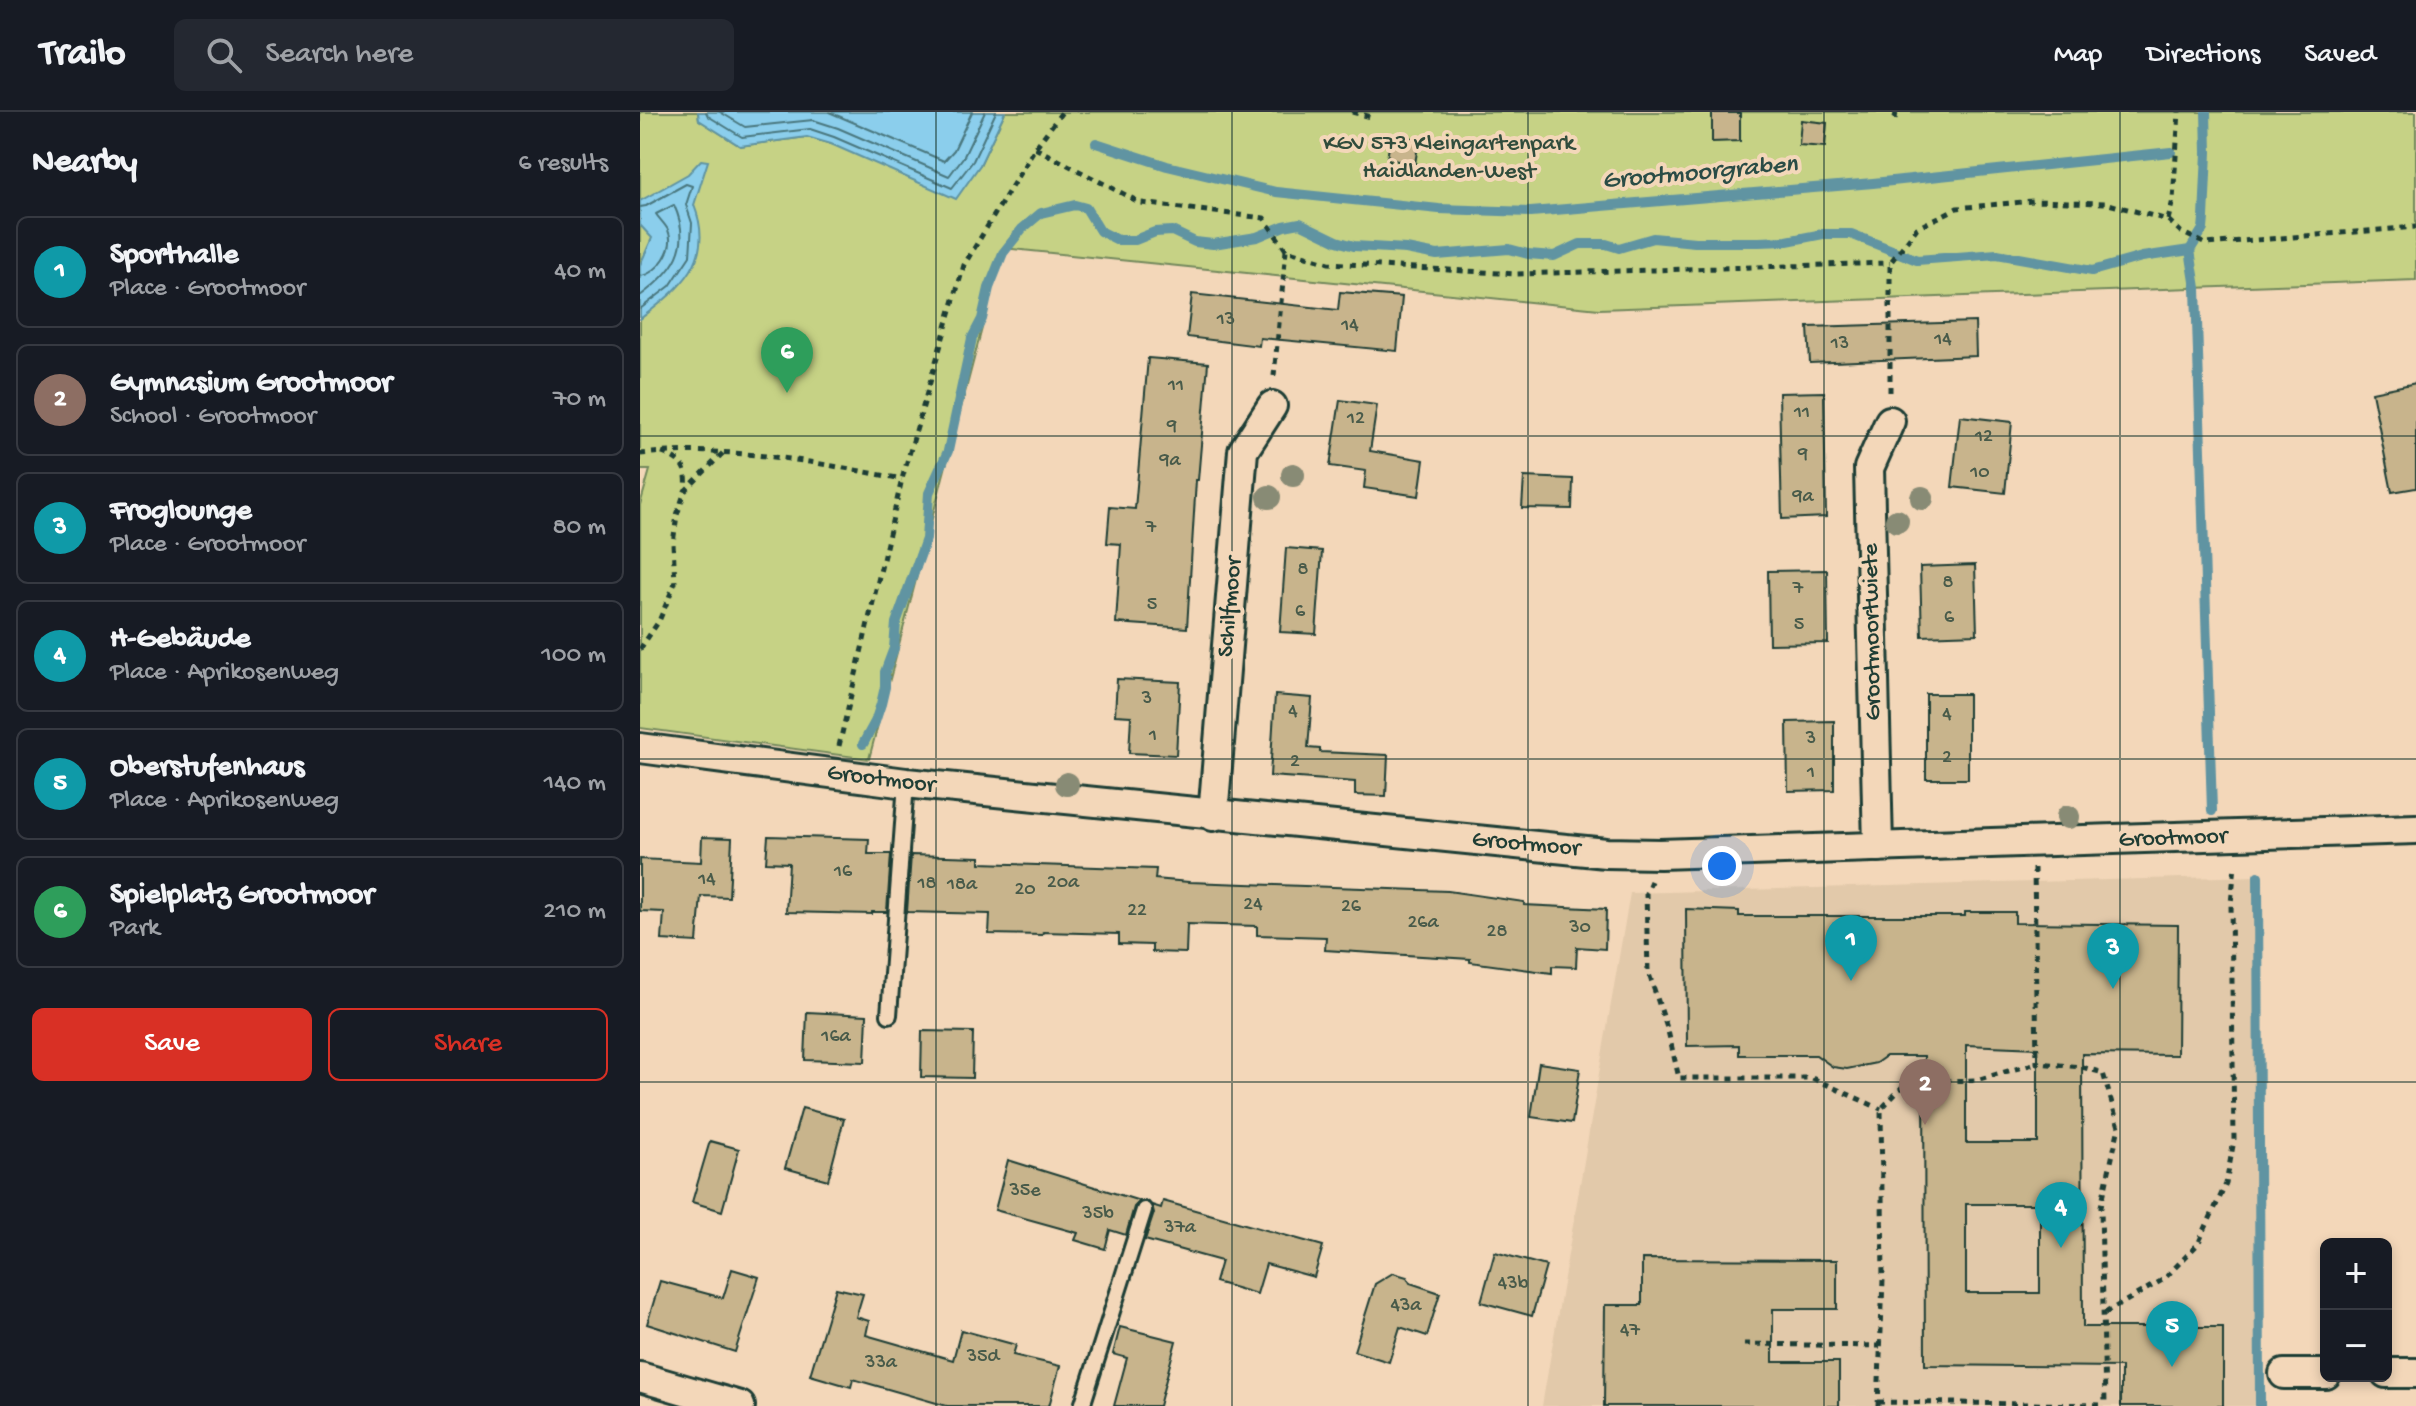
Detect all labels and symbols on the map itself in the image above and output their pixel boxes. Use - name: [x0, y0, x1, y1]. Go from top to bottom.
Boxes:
- park label: KGV 573 Kleingartenpark Haidlanden-West: [1323, 130, 1577, 187]
- water label: Grootmoorgraben: [1601, 150, 1800, 198]
- house number: 13: [1216, 309, 1235, 332]
- house number: 14: [1340, 315, 1359, 338]
- pin: 6: [761, 327, 813, 393]
- house number: 14: [1933, 329, 1952, 352]
- house number: 13: [1830, 333, 1849, 356]
- house number: 11: [1167, 375, 1184, 398]
- house number: 11: [1793, 402, 1810, 425]
- house number: 12: [1346, 408, 1365, 431]
- house number: 9: [1166, 416, 1177, 439]
- house number: 12: [1974, 426, 1993, 449]
- house number: 9: [1797, 444, 1808, 467]
- house number: 9a: [1158, 450, 1181, 473]
- house number: 10: [1969, 462, 1990, 485]
- house number: 9a: [1791, 486, 1814, 509]
- house number: 7: [1145, 517, 1157, 540]
- street label: Grootmoortwiete: [1857, 543, 1889, 721]
- street label: Schilfmoor: [1212, 553, 1250, 658]
- house number: 8: [1298, 559, 1309, 582]
- house number: 8: [1943, 572, 1954, 595]
- house number: 7: [1792, 578, 1804, 601]
- house number: 5: [1147, 594, 1157, 617]
- house number: 6: [1295, 601, 1306, 624]
- house number: 6: [1944, 607, 1955, 630]
- house number: 5: [1794, 614, 1804, 637]
- house number: 3: [1141, 688, 1152, 711]
- house number: 4: [1288, 701, 1298, 724]
- house number: 4: [1942, 704, 1952, 727]
- house number: 1: [1148, 725, 1157, 748]
- house number: 3: [1805, 728, 1816, 751]
- house number: 2: [1942, 747, 1952, 770]
- house number: 2: [1290, 751, 1300, 774]
- street label: Grootmoor: [825, 759, 939, 801]
- house number: 1: [1806, 762, 1815, 785]
- street label: Grootmoor: [2118, 823, 2230, 855]
- street label: Grootmoor: [1471, 826, 1584, 864]
- your location: [1702, 846, 1742, 886]
- house number: 16: [833, 861, 853, 884]
- house number: 14: [697, 869, 716, 892]
- house number: 20a: [1047, 872, 1080, 895]
- house number: 18: [916, 873, 937, 896]
- house number: 18a: [946, 874, 978, 897]
- house number: 20: [1014, 879, 1036, 902]
- house number: 24: [1243, 894, 1263, 917]
- house number: 26: [1341, 896, 1362, 919]
- house number: 22: [1127, 900, 1147, 923]
- house number: 26a: [1407, 912, 1439, 935]
- pin: 1: [1825, 915, 1877, 981]
- house number: 30: [1568, 917, 1591, 940]
- house number: 28: [1487, 921, 1507, 944]
- pin: 3: [2087, 923, 2139, 989]
- house number: 16a: [820, 1026, 852, 1049]
- pin: 2: [1899, 1059, 1951, 1125]
- house number: 35e: [1008, 1180, 1041, 1203]
- pin: 4: [2035, 1182, 2087, 1248]
- house number: 35b: [1081, 1203, 1114, 1226]
- house number: 37a: [1163, 1217, 1197, 1240]
- house number: 43b: [1498, 1273, 1529, 1296]
- house number: 43a: [1391, 1295, 1422, 1318]
- pin: 5: [2146, 1301, 2198, 1367]
- house number: 47: [1620, 1320, 1641, 1343]
- house number: 35d: [966, 1346, 1002, 1369]
- house number: 33a: [864, 1352, 898, 1375]

